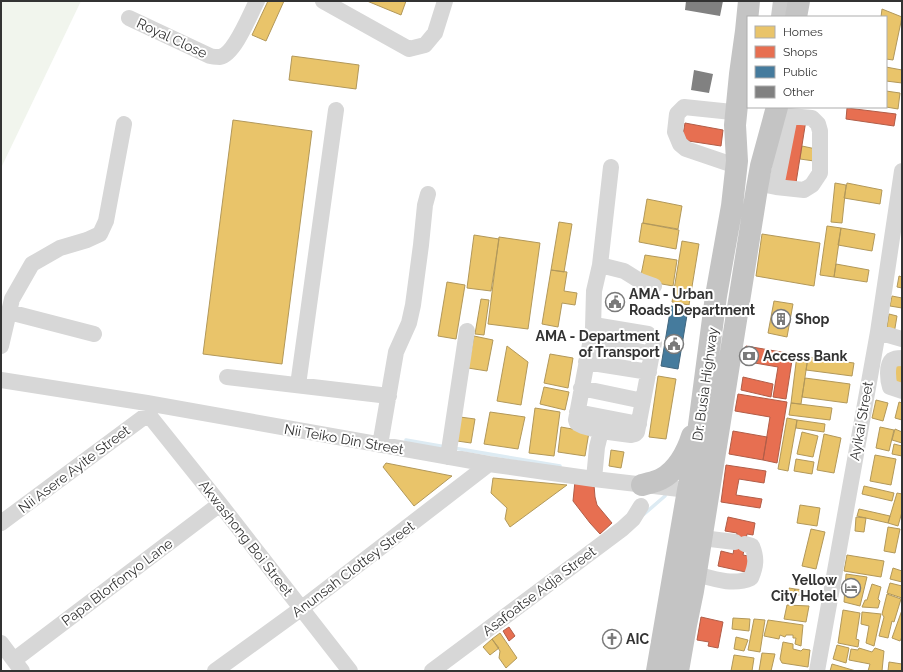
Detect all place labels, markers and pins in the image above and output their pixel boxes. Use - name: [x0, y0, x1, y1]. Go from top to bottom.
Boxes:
- place label: AMA - Urban Roads Department: [629, 286, 756, 318]
- public building icon: AMA - Urban Roads Department: [604, 291, 626, 313]
- building icon: Shop: [770, 308, 792, 330]
- place label: Shop: [795, 311, 829, 327]
- place label: AMA - Department of Transport: [536, 328, 661, 360]
- public building icon: AMA - Department of Transport: [663, 333, 685, 355]
- bank icon: Access Bank: [738, 345, 760, 367]
- place label: Access Bank: [763, 348, 847, 364]
- place label: Yellow City Hotel: [771, 572, 838, 604]
- hotel icon: Yellow City Hotel: [840, 577, 862, 599]
- church icon: AIC: [601, 628, 623, 650]
- place label: AIC: [626, 631, 649, 647]

